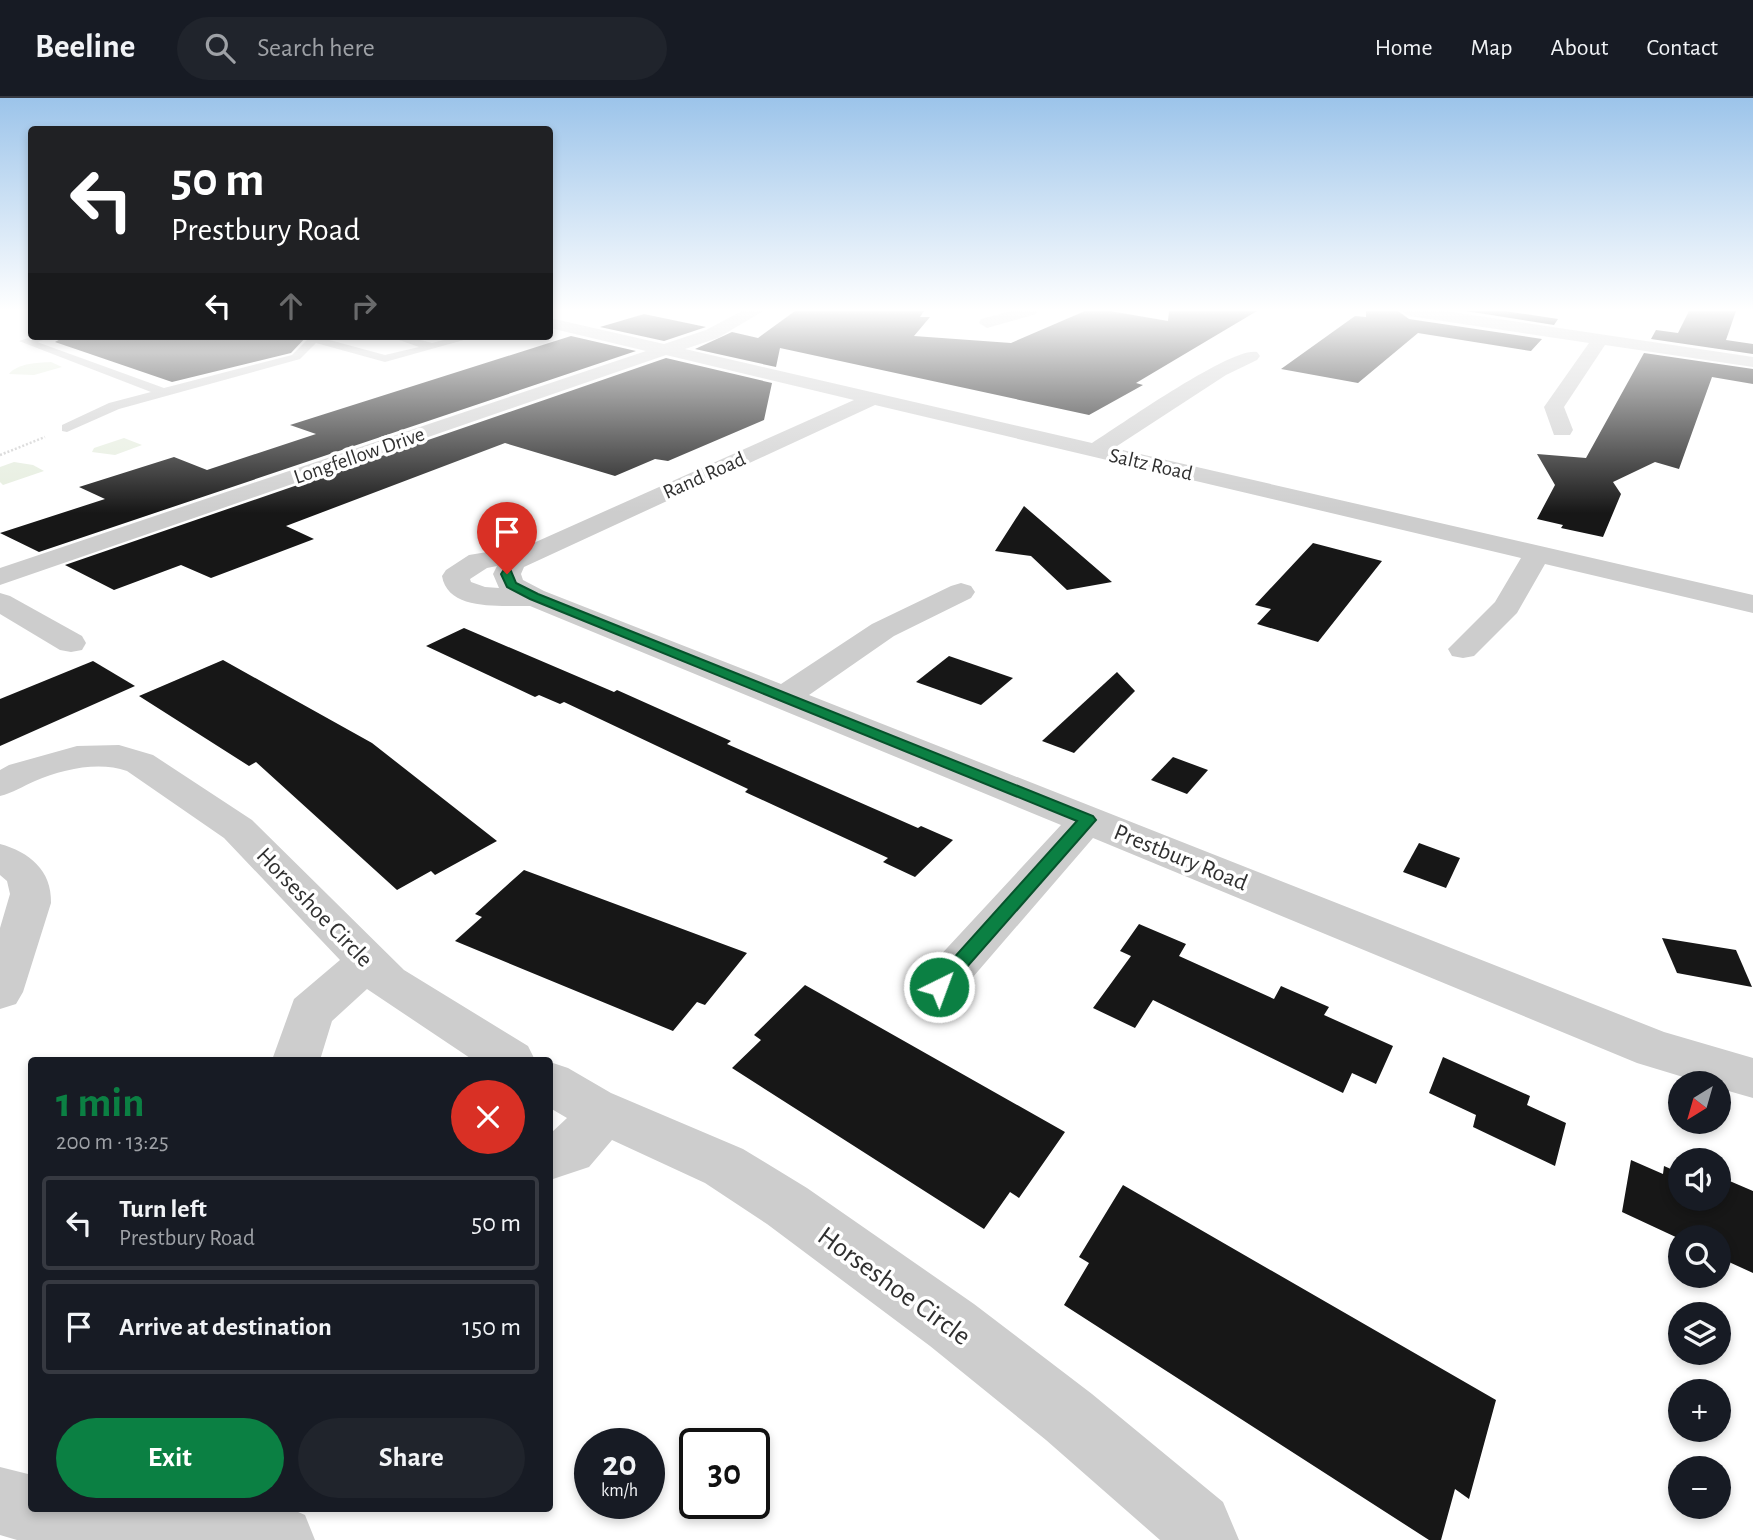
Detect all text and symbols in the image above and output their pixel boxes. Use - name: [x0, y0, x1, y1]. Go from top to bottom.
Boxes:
- search box: [177, 17, 667, 80]
- icon: search: [201, 29, 239, 67]
- text: Beeline: [35, 31, 135, 64]
- text: Search here: [257, 35, 375, 61]
- text: Home: [1375, 36, 1433, 60]
- text: Map: [1471, 36, 1513, 60]
- text: About: [1551, 36, 1608, 60]
- text: Contact: [1646, 36, 1718, 60]
- icon: left: [56, 154, 147, 245]
- text: 50 m: [171, 156, 265, 205]
- text: Prestbury Road: [171, 214, 360, 246]
- icon: left: [199, 287, 237, 325]
- icon: ahead: [272, 287, 310, 325]
- icon: right: [345, 287, 383, 325]
- street label: Longfellow Drive: [291, 423, 427, 488]
- street label: Saltz Road: [1107, 445, 1195, 484]
- street label: Rand Road: [660, 448, 749, 503]
- pin: [477, 502, 537, 574]
- icon: arrive: [488, 513, 526, 551]
- street label: Prestbury Road: [1110, 820, 1251, 896]
- street label: Horseshoe Circle: [252, 843, 377, 972]
- position arrow: [902, 950, 976, 1024]
- north arrow: [1668, 1071, 1731, 1134]
- map controls: [1668, 1071, 1731, 1519]
- button: close: [451, 1080, 525, 1154]
- text: 1 min: [56, 1082, 145, 1124]
- text: 200 m · 13:25: [56, 1131, 169, 1154]
- button: sound: [1668, 1148, 1731, 1211]
- text: Turn left: [119, 1196, 207, 1222]
- icon: left: [60, 1204, 98, 1242]
- text: 50 m: [471, 1210, 521, 1236]
- street label: Horseshoe Circle: [812, 1222, 975, 1351]
- button: search: [1668, 1225, 1731, 1288]
- text: Prestbury Road: [119, 1227, 255, 1250]
- button: layers: [1668, 1302, 1731, 1365]
- icon: arrive: [60, 1308, 98, 1346]
- text: Arrive at destination: [119, 1314, 332, 1340]
- text: 150 m: [462, 1314, 521, 1340]
- button: +: [1668, 1379, 1731, 1442]
- button: Exit: [56, 1418, 284, 1498]
- button: Share: [298, 1418, 525, 1498]
- speed limit sign: 30: [679, 1428, 770, 1519]
- text: 20: [602, 1447, 637, 1482]
- button: −: [1668, 1456, 1731, 1519]
- text: km/h: [601, 1482, 638, 1500]

